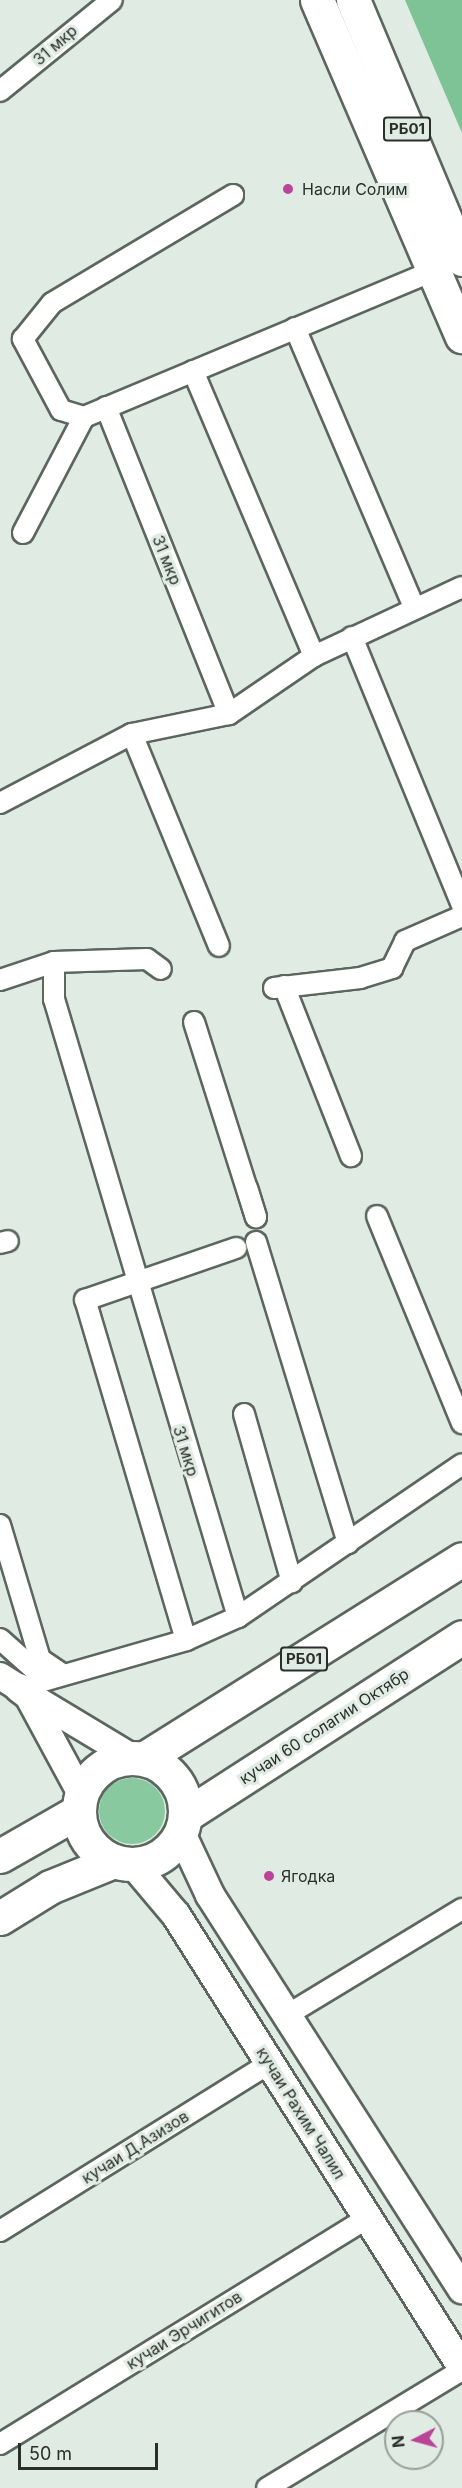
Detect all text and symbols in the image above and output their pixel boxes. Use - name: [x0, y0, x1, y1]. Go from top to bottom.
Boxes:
- street label: 31 мкр: [29, 21, 81, 69]
- road number: РБ01: [382, 117, 432, 141]
- place label: Насли Солим: [302, 179, 407, 199]
- marker: Насли Солим: [279, 180, 297, 198]
- street label: 31 мкр: [148, 532, 186, 588]
- street label: 31 мкр: [169, 1423, 203, 1479]
- road number: РБ01: [278, 1647, 330, 1671]
- street label: кучаи 60 солагии Октябр: [236, 1664, 412, 1788]
- place label: Ягодка: [281, 1866, 335, 1886]
- marker: Ягодка: [262, 1869, 276, 1883]
- street label: кучаи Рахим Чалил: [253, 2043, 349, 2183]
- street label: кучаи Д.Азизов: [78, 2106, 192, 2188]
- street label: кучаи Эрчигитов: [123, 2287, 245, 2373]
- north arrow: [384, 2410, 444, 2470]
- scale bar: [21, 2431, 160, 2469]
- text: N: [388, 2435, 409, 2449]
- text: 50 m: [29, 2443, 72, 2464]

